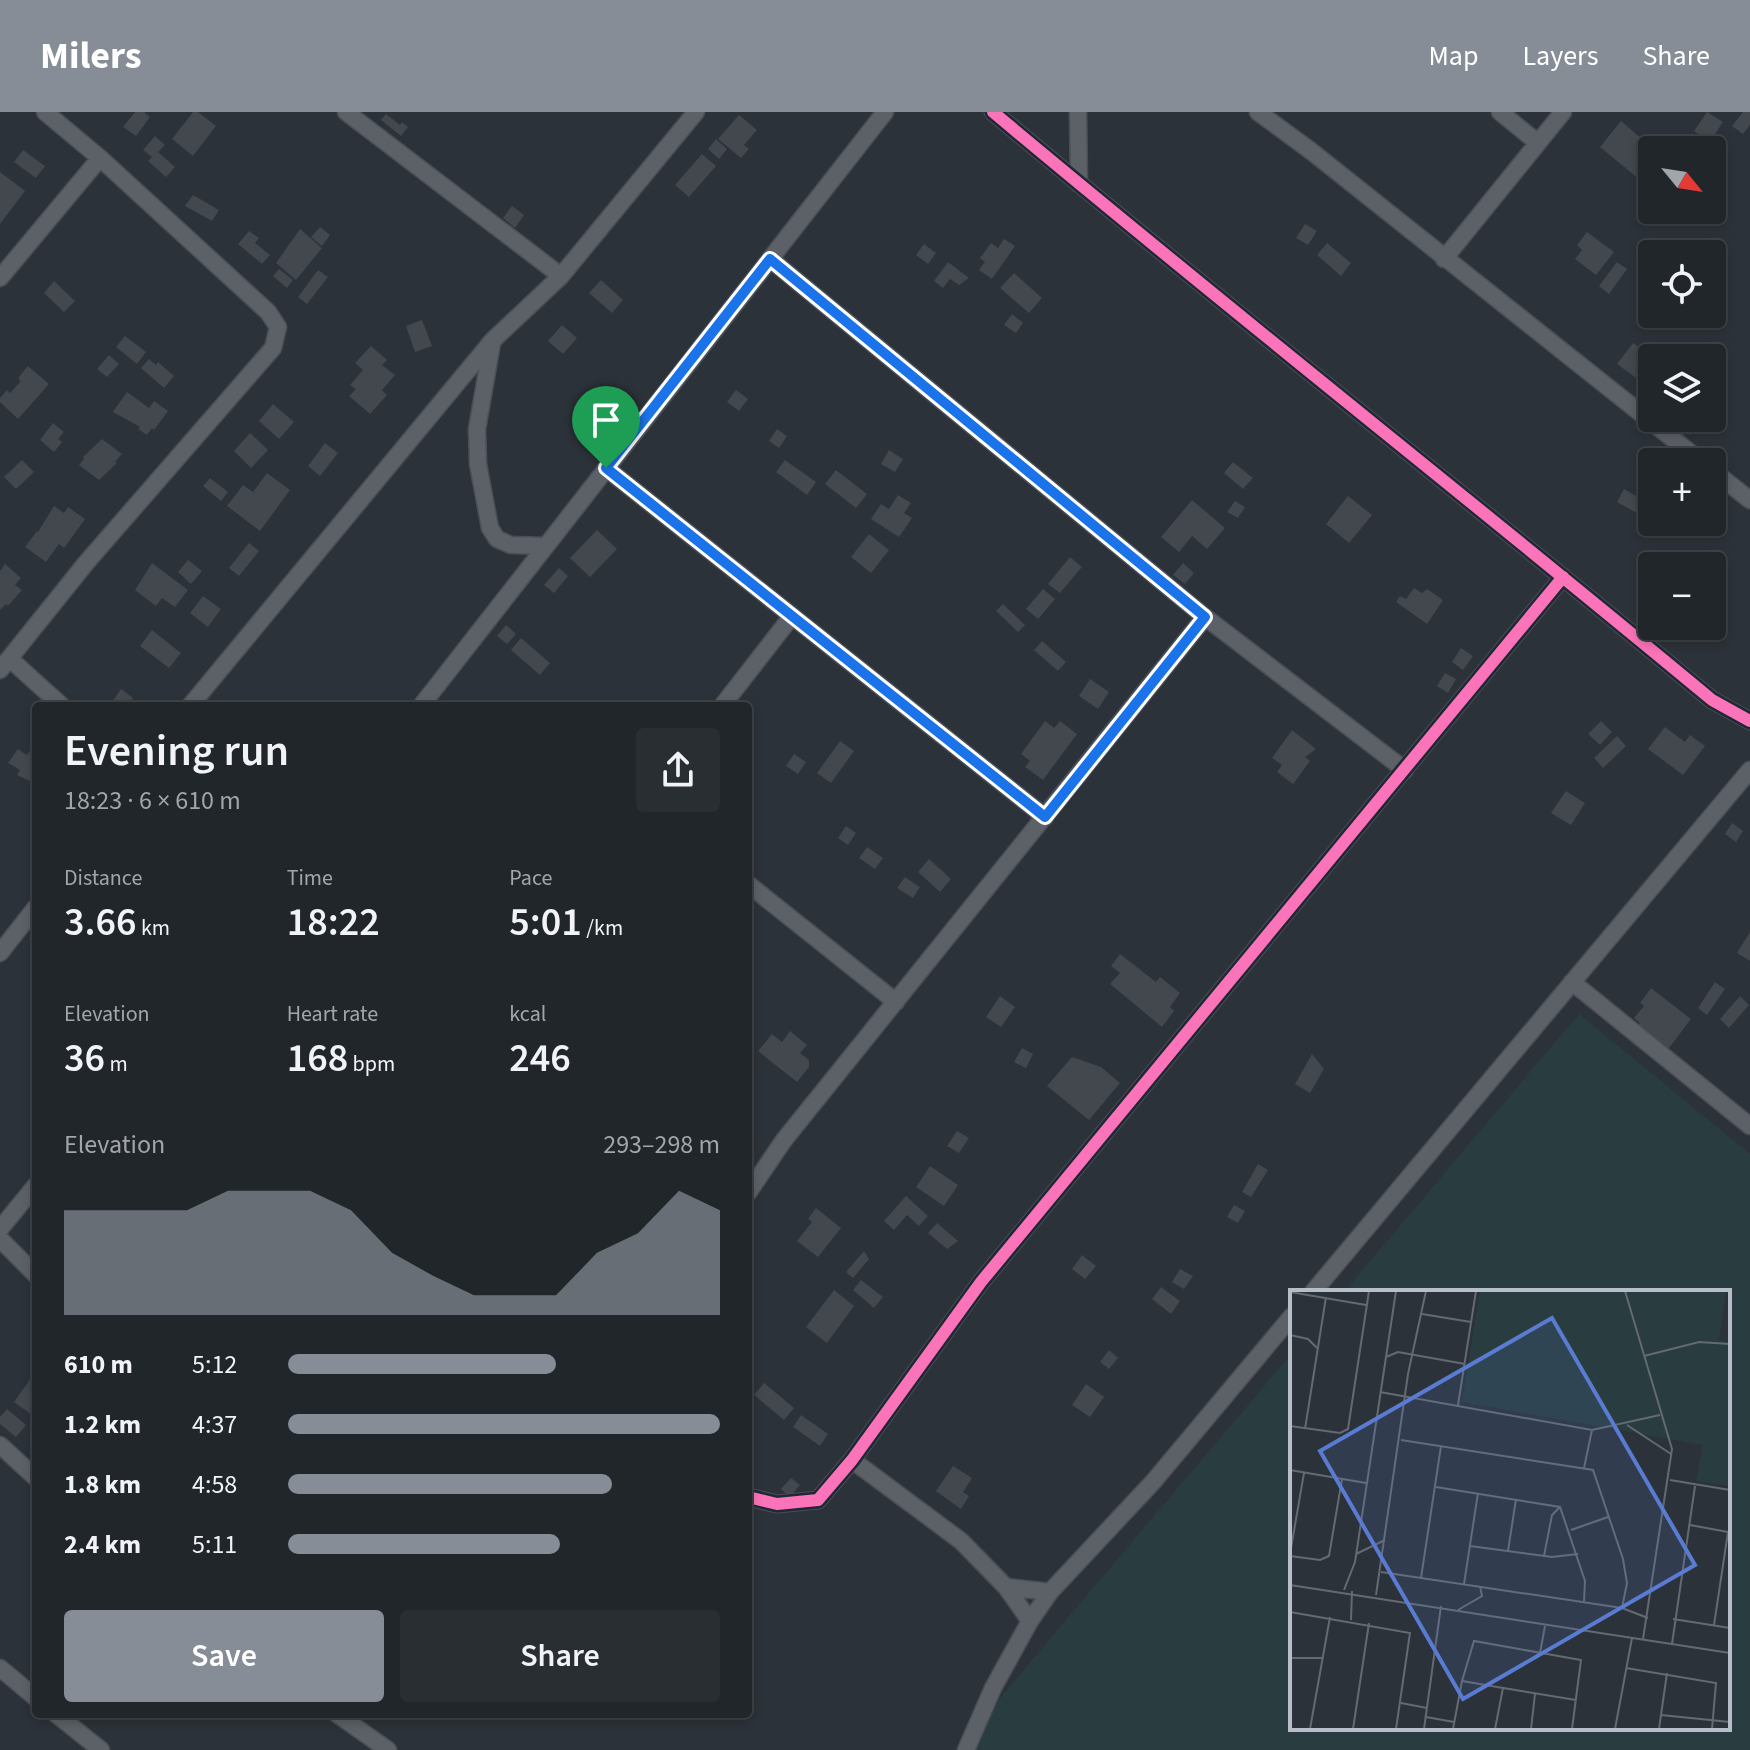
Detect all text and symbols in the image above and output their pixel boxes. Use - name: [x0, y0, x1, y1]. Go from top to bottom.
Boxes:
- text: Milers: [40, 29, 142, 83]
- text: Map: [1428, 36, 1478, 76]
- text: Layers: [1522, 36, 1598, 76]
- text: Share: [1642, 36, 1710, 76]
- north arrow: [1638, 136, 1726, 224]
- map controls: [1638, 136, 1726, 640]
- button: locate: [1638, 240, 1726, 328]
- button: layers: [1638, 344, 1726, 432]
- pin: [572, 386, 640, 468]
- icon: arrive: [584, 398, 628, 442]
- button: +: [1638, 448, 1726, 536]
- button: −: [1638, 552, 1726, 640]
- text: Evening run: [64, 720, 289, 783]
- button: share: [636, 728, 720, 812]
- text: 18:23 · 6 × 610 m: [64, 782, 241, 819]
- text: Distance: [64, 862, 142, 894]
- text: Time: [287, 862, 333, 894]
- text: Pace: [509, 862, 552, 894]
- text: 3.66: [64, 894, 137, 951]
- text: 18:22: [287, 894, 380, 951]
- text: 5:01: [509, 894, 582, 951]
- text: km: [137, 912, 170, 944]
- text: /km: [582, 912, 623, 944]
- text: Elevation: [64, 998, 150, 1030]
- text: Heart rate: [287, 998, 378, 1030]
- text: kcal: [509, 998, 546, 1030]
- text: 36: [64, 1030, 105, 1087]
- text: 168: [287, 1030, 348, 1087]
- text: 246: [509, 1030, 571, 1087]
- text: m: [105, 1048, 128, 1080]
- text: bpm: [348, 1048, 395, 1080]
- text: Elevation: [64, 1126, 165, 1163]
- text: 293–298 m: [603, 1126, 720, 1163]
- inset map: [1290, 1290, 1730, 1730]
- text: 610 m: [64, 1346, 133, 1383]
- text: 5:12: [192, 1346, 237, 1383]
- text: 1.2 km: [64, 1406, 141, 1443]
- text: 4:37: [192, 1406, 237, 1443]
- text: 1.8 km: [64, 1466, 141, 1503]
- text: 4:58: [192, 1466, 237, 1503]
- text: 2.4 km: [64, 1526, 141, 1563]
- text: 5:11: [192, 1526, 237, 1563]
- button: Save: [64, 1610, 384, 1702]
- button: Share: [400, 1610, 720, 1702]

